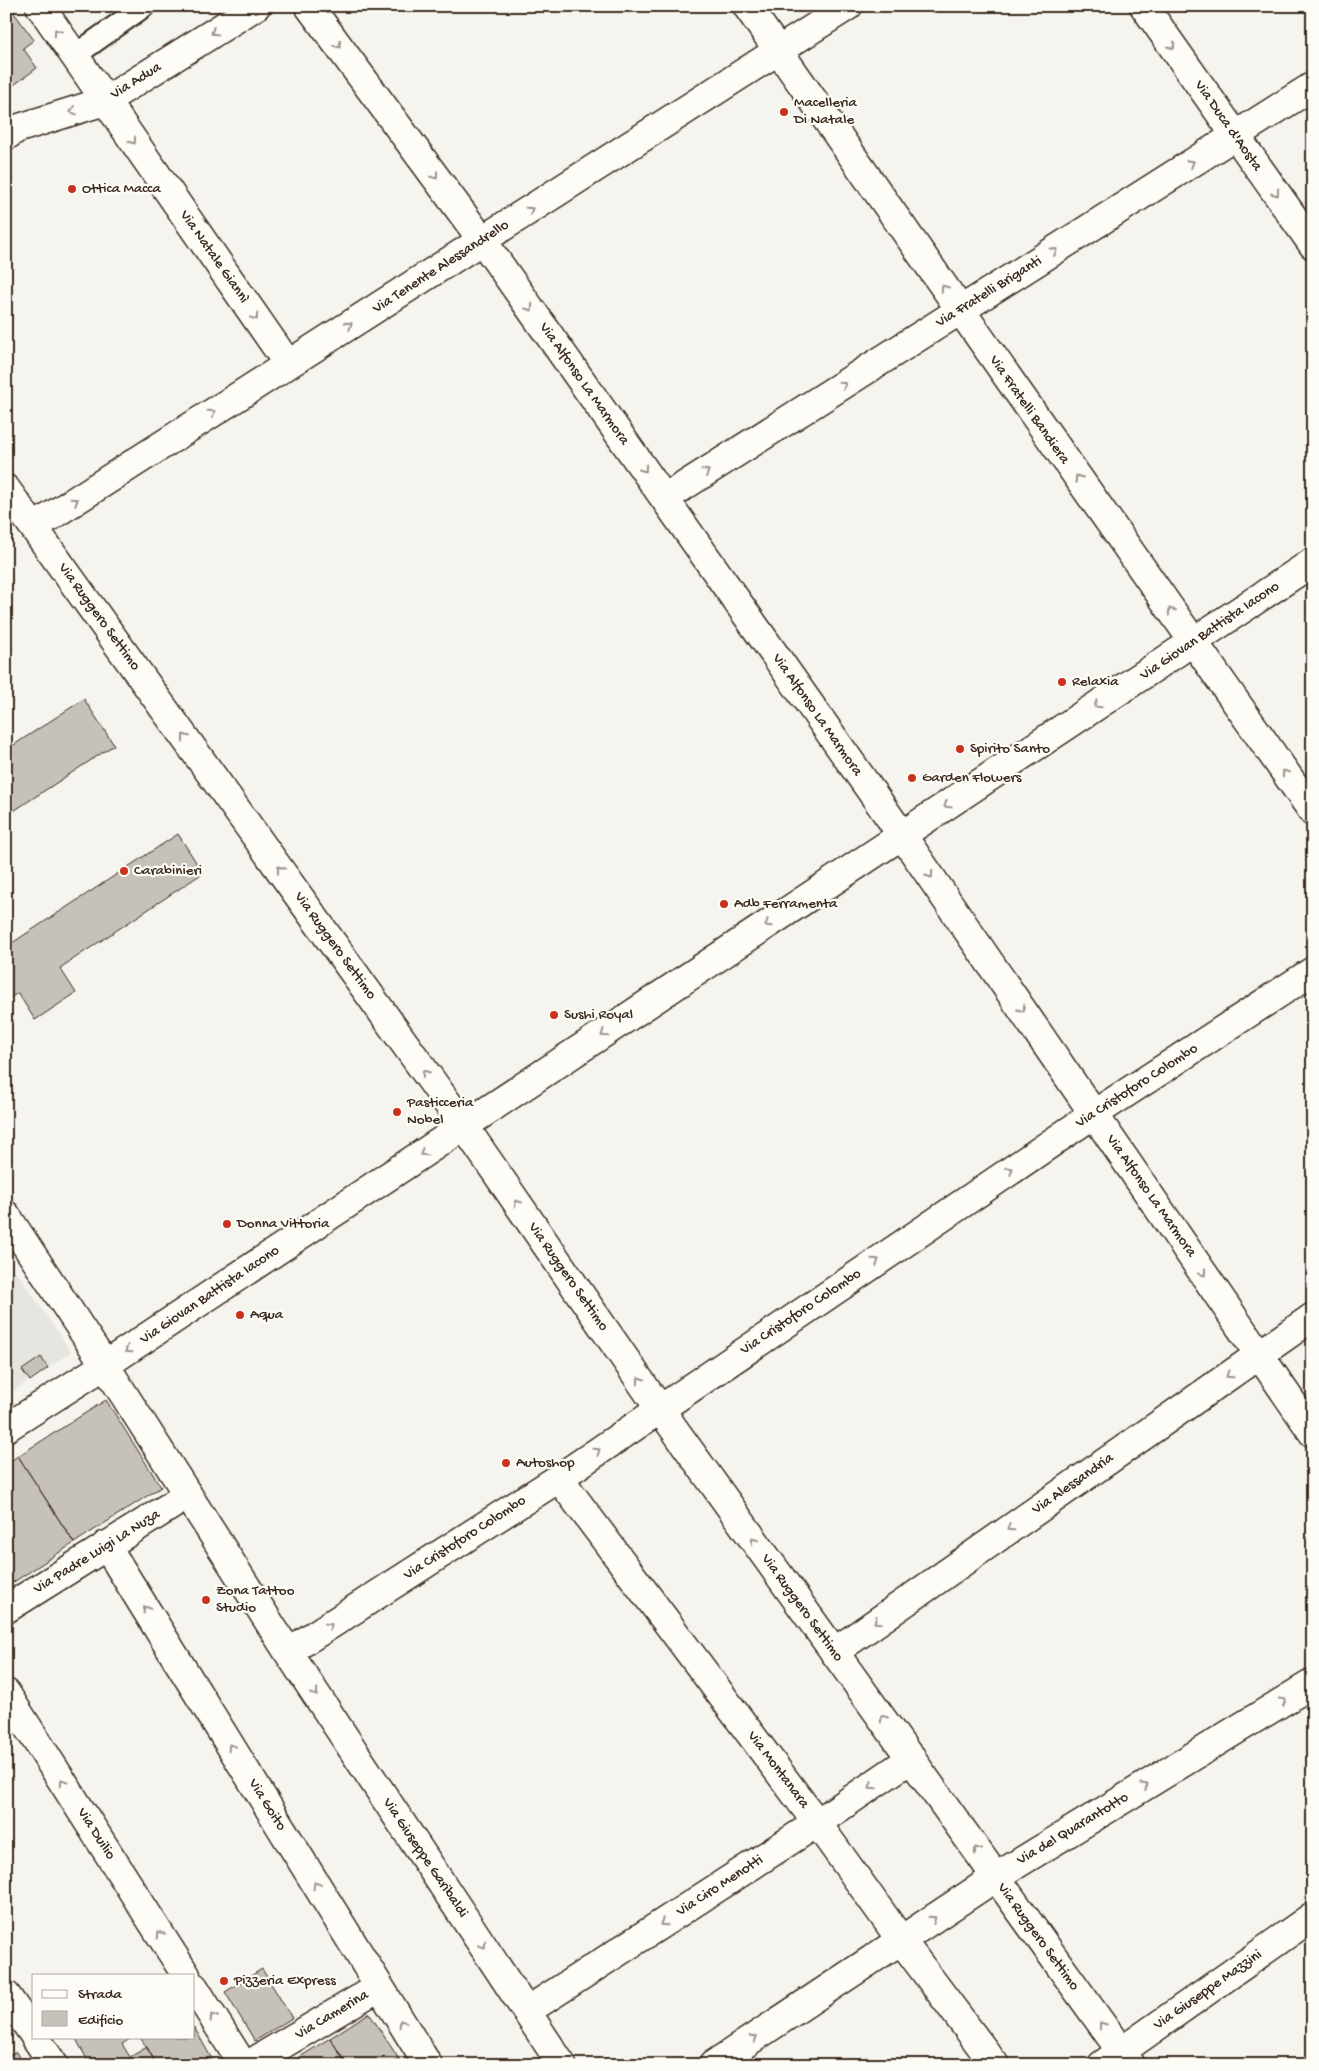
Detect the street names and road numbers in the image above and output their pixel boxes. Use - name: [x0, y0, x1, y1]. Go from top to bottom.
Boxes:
- street label: Via Adua: [106, 58, 165, 104]
- street label: Via Duca d'Aosta: [1190, 76, 1266, 175]
- street label: Via Natale Giannì: [175, 206, 253, 307]
- street label: Via Tenente Alessandrello: [369, 216, 513, 318]
- street label: Via Fratelli Briganti: [932, 252, 1045, 332]
- street label: Via Alfonso La Marmora: [534, 318, 633, 449]
- street label: Via Fratelli Bandiera: [984, 351, 1074, 468]
- street label: Via Ruggero Settimo: [53, 559, 144, 674]
- street label: Via Giovan Battista Iacono: [1136, 577, 1283, 685]
- street label: Via Alfonso La Marmora: [767, 649, 866, 780]
- street label: Via Ruggero Settimo: [289, 888, 380, 1003]
- street label: Via Cristoforo Colombo: [1072, 1040, 1202, 1133]
- street label: Via Alfonso La Marmora: [1101, 1130, 1200, 1261]
- street label: Via Ruggero Settimo: [523, 1218, 612, 1335]
- street label: Via Giovan Battista Iacono: [136, 1241, 283, 1349]
- street label: Via Cristoforo Colombo: [736, 1265, 865, 1360]
- street label: Via Alessandria: [1028, 1449, 1118, 1519]
- street label: Via Cristoforo Colombo: [400, 1492, 530, 1585]
- street label: Via Padre Luigi La Nuza: [30, 1505, 164, 1599]
- street label: Via Ruggero Settimo: [756, 1550, 847, 1665]
- street label: Via Montanara: [742, 1727, 813, 1813]
- street label: Via Goito: [243, 1775, 290, 1834]
- street label: Via del Quarantotto: [1013, 1788, 1132, 1870]
- street label: Via Giuseppe Garibaldi: [378, 1794, 472, 1921]
- street label: Via Duilio: [72, 1804, 119, 1863]
- street label: Via Ciro Menotti: [672, 1851, 767, 1921]
- street label: Via Ruggero Settimo: [992, 1879, 1083, 1994]
- street label: Via Giuseppe Mazzini: [1150, 1946, 1266, 2035]
- street label: Via Camerina: [291, 1986, 372, 2044]

